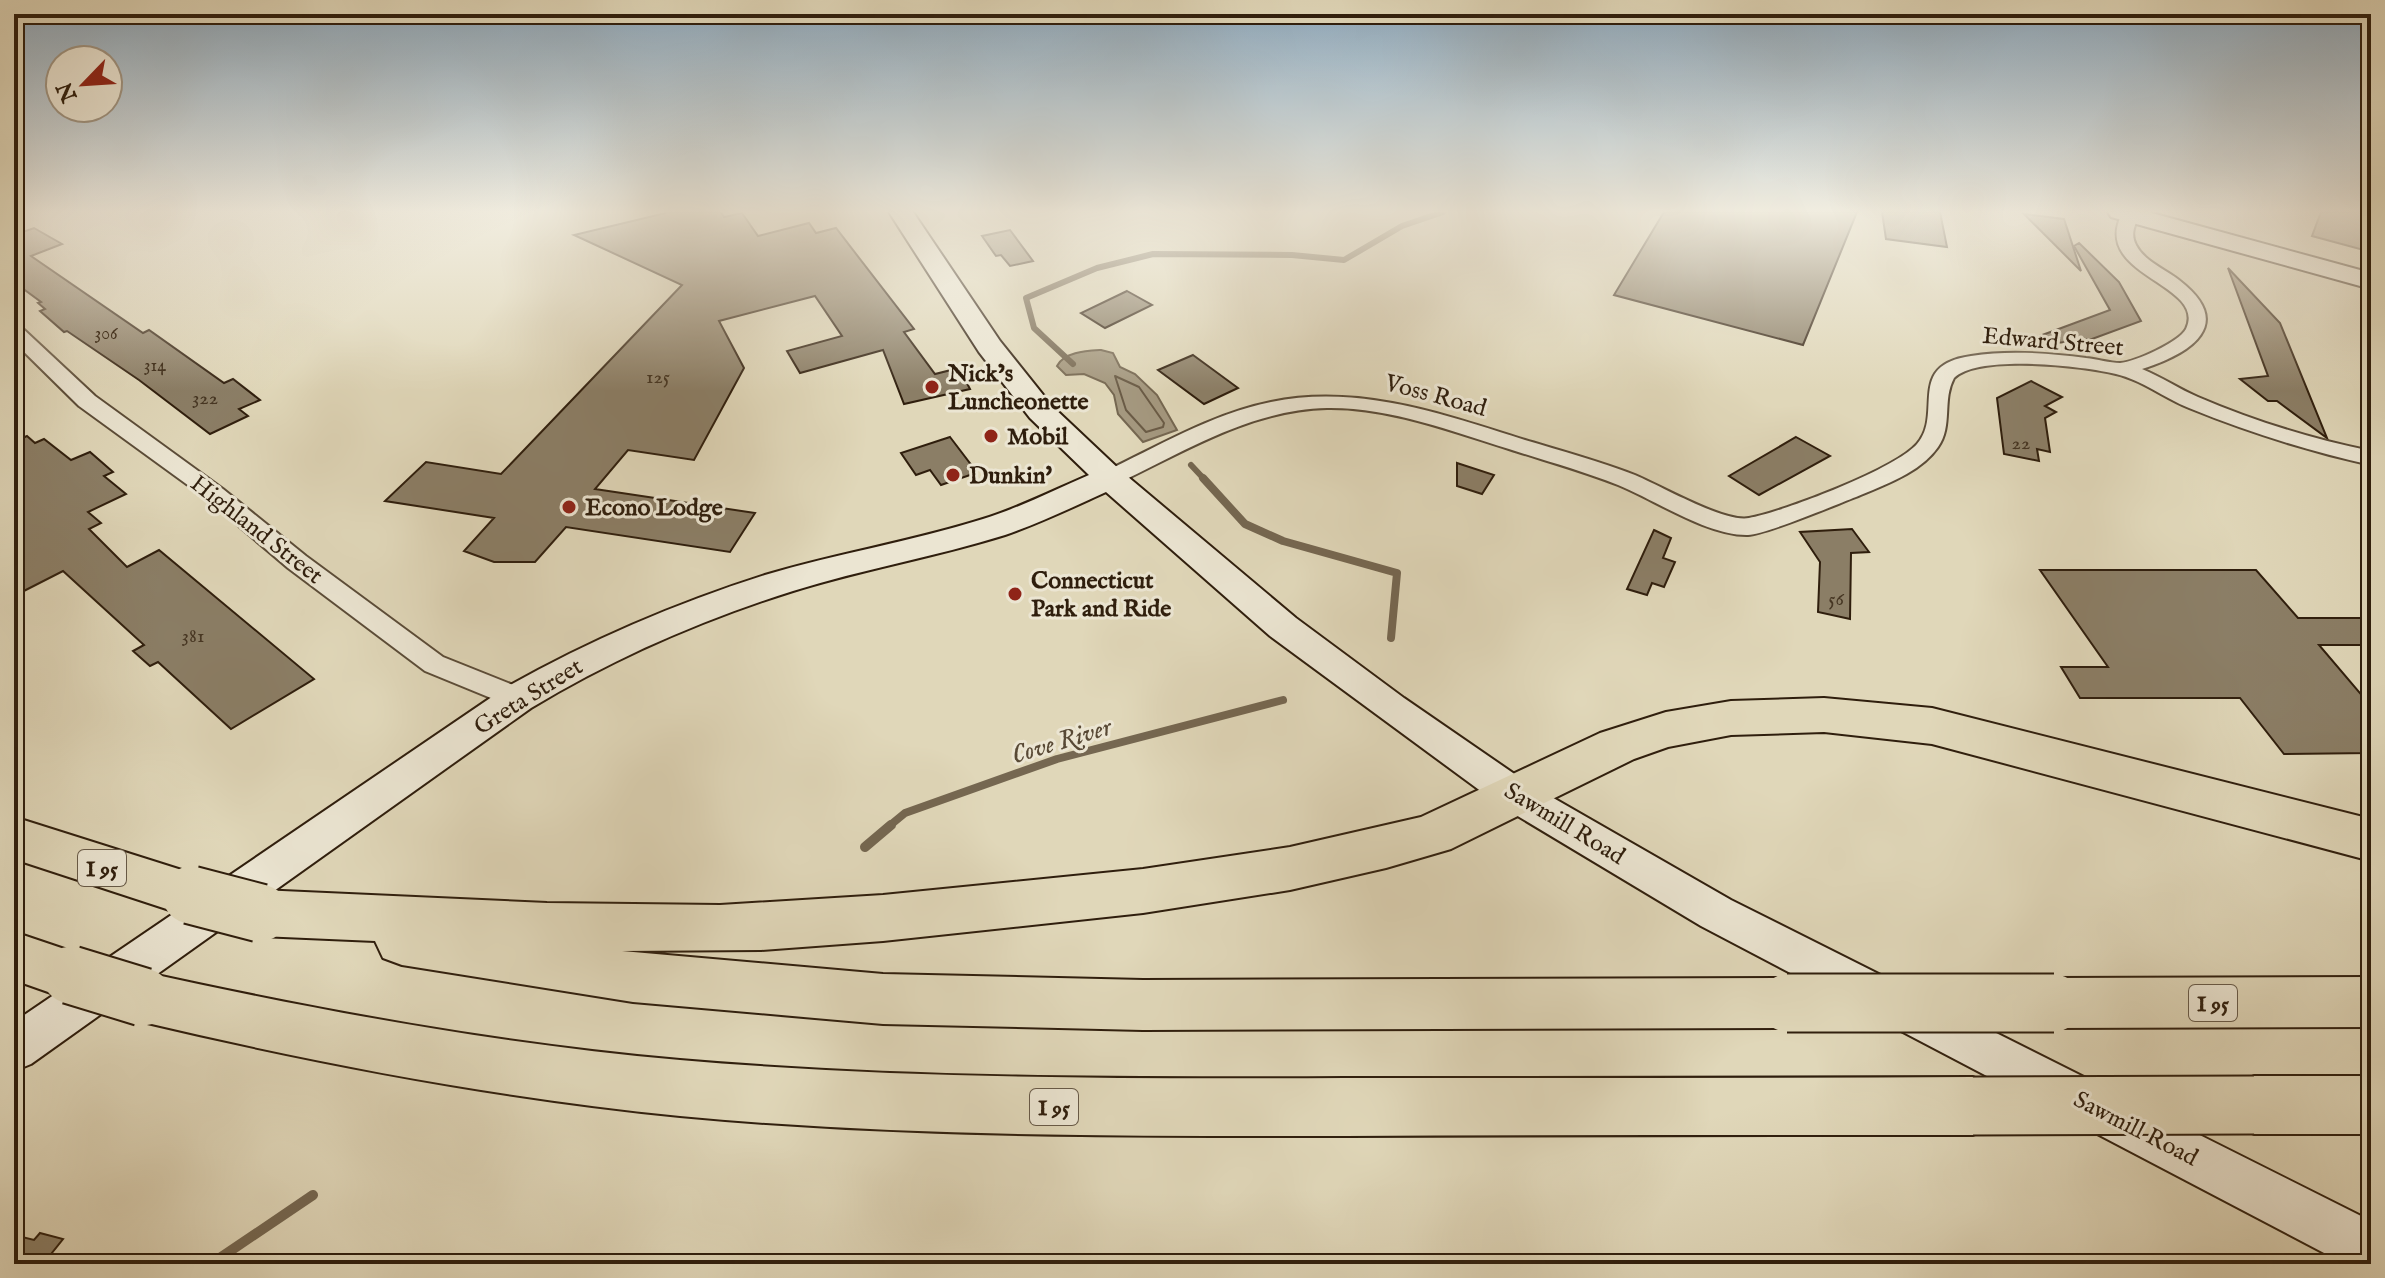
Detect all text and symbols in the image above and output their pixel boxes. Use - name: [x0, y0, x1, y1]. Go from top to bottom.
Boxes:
- north arrow: [44, 44, 124, 124]
- text: N: [51, 77, 85, 107]
- street label: Edward Street: [1981, 321, 2125, 364]
- house number: 306: [94, 323, 118, 346]
- house number: 314: [144, 355, 166, 378]
- place label: Nick’s Luncheonette: [947, 359, 1088, 418]
- house number: 125: [646, 365, 670, 390]
- street label: Voss Road: [1381, 368, 1490, 425]
- marker: Nick’s Luncheonette: [923, 378, 941, 396]
- house number: 322: [192, 386, 218, 411]
- place label: Mobil: [1007, 422, 1068, 453]
- marker: Mobil: [982, 427, 1000, 445]
- house number: 22: [2012, 431, 2030, 456]
- place label: Dunkin': [969, 461, 1053, 492]
- marker: Dunkin': [944, 466, 962, 484]
- street label: Highland Street: [183, 469, 329, 592]
- place label: Econo Lodge: [585, 493, 723, 524]
- marker: Econo Lodge: [560, 498, 578, 516]
- place label: Connecticut Park and Ride: [1031, 566, 1171, 625]
- marker: Connecticut Park and Ride: [1006, 585, 1024, 603]
- house number: 56: [1828, 587, 1844, 612]
- house number: 381: [182, 624, 204, 649]
- street label: Greta Street: [469, 652, 589, 743]
- water label: Cove River: [1007, 710, 1117, 772]
- street label: Sawmill Road: [1498, 776, 1631, 873]
- road number: I 95: [78, 850, 126, 886]
- road number: I 95: [2189, 985, 2237, 1021]
- street label: Sawmill Road: [2068, 1085, 2203, 1174]
- road number: I 95: [1030, 1089, 1078, 1125]

